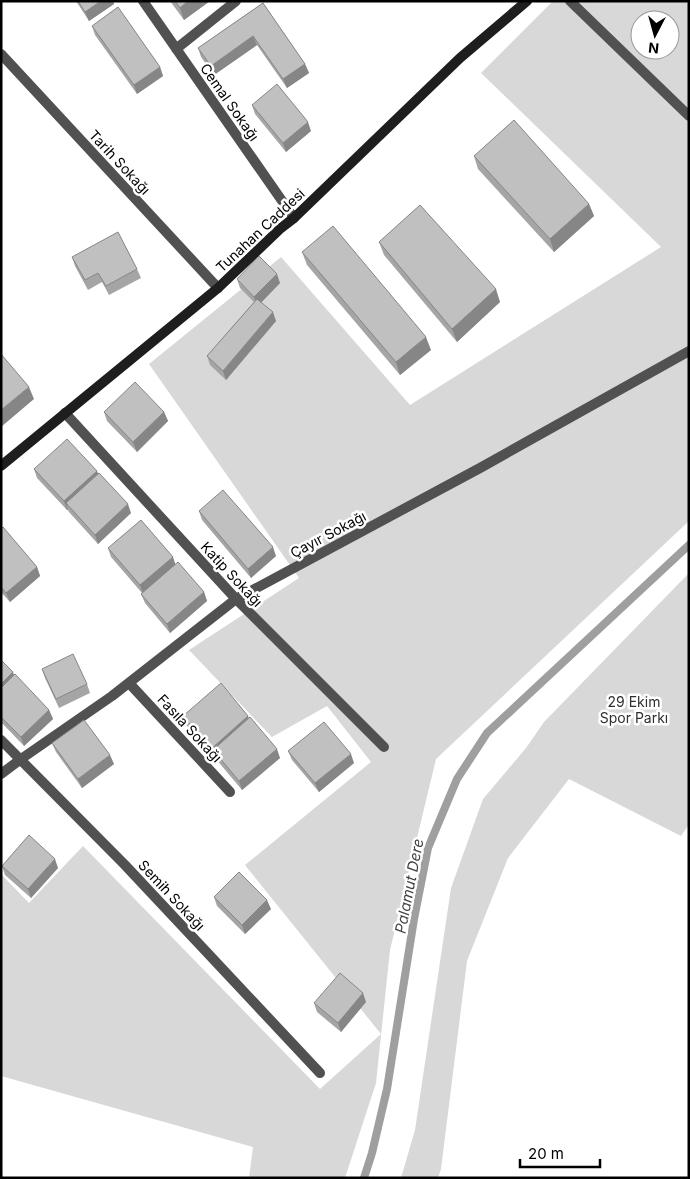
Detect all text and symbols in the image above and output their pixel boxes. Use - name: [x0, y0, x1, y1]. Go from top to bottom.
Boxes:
- north arrow: [630, 10, 680, 60]
- text: N: [647, 39, 660, 57]
- street label: Cemal Sokağı: [197, 60, 263, 144]
- street label: Tarih Sokağı: [86, 126, 154, 198]
- street label: Tunahan Caddesi: [212, 185, 308, 275]
- street label: Çayır Sokağı: [287, 507, 369, 561]
- street label: Katip Sokağı: [198, 538, 266, 610]
- street label: Fasıla Sokağı: [154, 691, 226, 765]
- park label: 29 Ekim Spor Parkı: [600, 693, 668, 726]
- water label: Palamut Dere: [390, 837, 428, 935]
- street label: Semih Sokağı: [135, 856, 209, 934]
- scale bar: [520, 1136, 600, 1168]
- text: 20 m: [528, 1144, 564, 1163]

